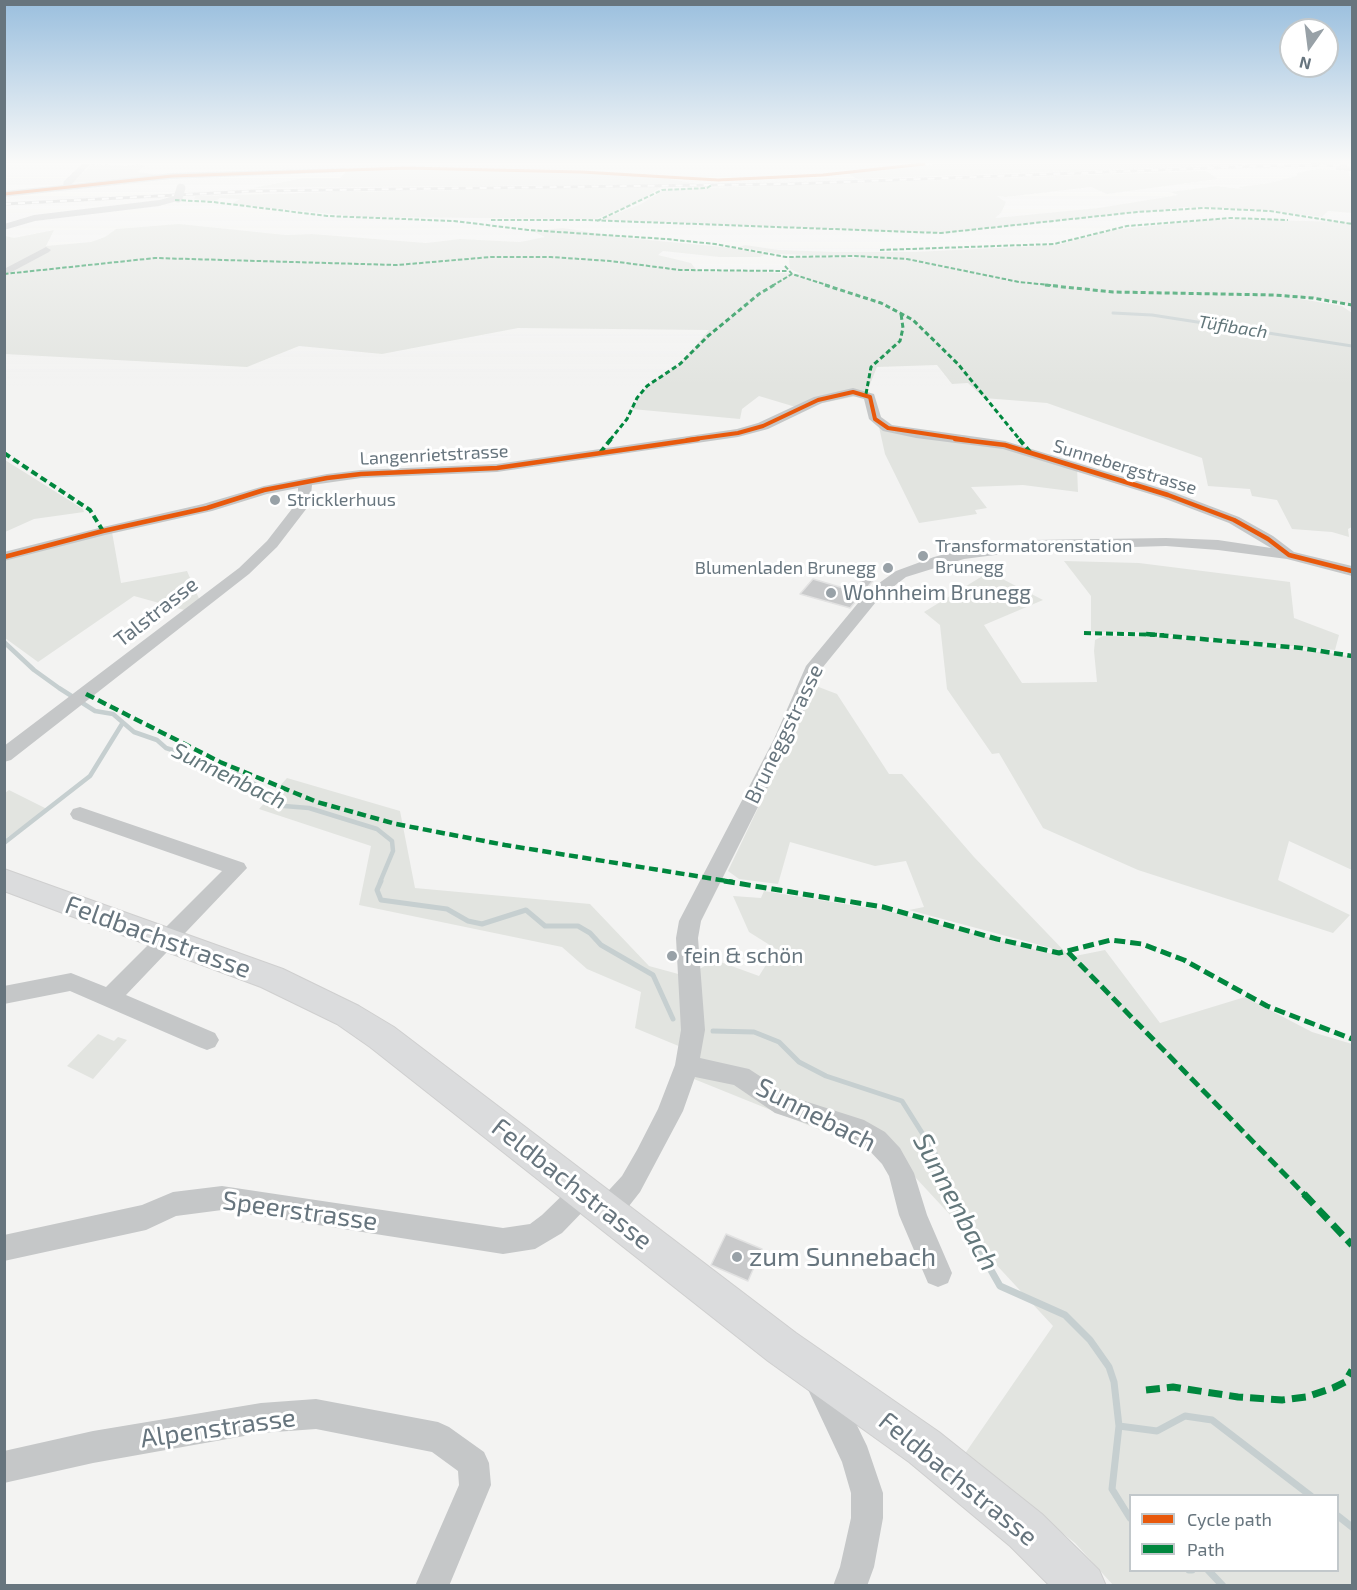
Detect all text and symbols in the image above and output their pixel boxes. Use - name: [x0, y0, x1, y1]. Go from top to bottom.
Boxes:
- north arrow: [1279, 18, 1339, 78]
- text: N: [1297, 53, 1313, 75]
- water label: Tüfibach: [1197, 311, 1269, 343]
- street label: Sunnebergstrasse: [1051, 435, 1199, 499]
- street label: Langenrietstrasse: [359, 440, 509, 470]
- place label: Stricklerhuus: [287, 489, 396, 511]
- marker: Stricklerhuus: [268, 493, 282, 507]
- place label: Transformatorenstation Brunegg: [935, 535, 1132, 578]
- marker: Transformatorenstation Brunegg: [916, 549, 930, 563]
- place label: Blumenladen Brunegg: [695, 557, 876, 579]
- marker: Blumenladen Brunegg: [881, 561, 895, 575]
- street label: Talstrasse: [109, 572, 203, 652]
- place label: Wohnheim Brunegg: [843, 580, 1031, 606]
- marker: Wohnheim Brunegg: [824, 586, 838, 600]
- street label: Bruneggstrasse: [739, 660, 829, 808]
- water label: Sunnenbach: [168, 737, 290, 815]
- street label: Feldbachstrasse: [61, 889, 255, 985]
- place label: fein & schön: [684, 943, 803, 969]
- marker: fein & schön: [665, 949, 679, 963]
- street label: Sunnebach: [751, 1071, 881, 1159]
- street label: Feldbachstrasse: [485, 1112, 659, 1256]
- water label: Sunnenbach: [906, 1128, 1006, 1276]
- street label: Speerstrasse: [220, 1185, 380, 1237]
- place label: zum Sunnebach: [749, 1241, 936, 1273]
- marker: zum Sunnebach: [730, 1250, 744, 1264]
- street label: Alpenstrasse: [138, 1402, 298, 1454]
- street label: Feldbachstrasse: [872, 1405, 1044, 1553]
- legend: [1129, 1494, 1339, 1572]
- text: Cycle path: [1187, 1508, 1272, 1530]
- text: Path: [1187, 1538, 1225, 1560]

